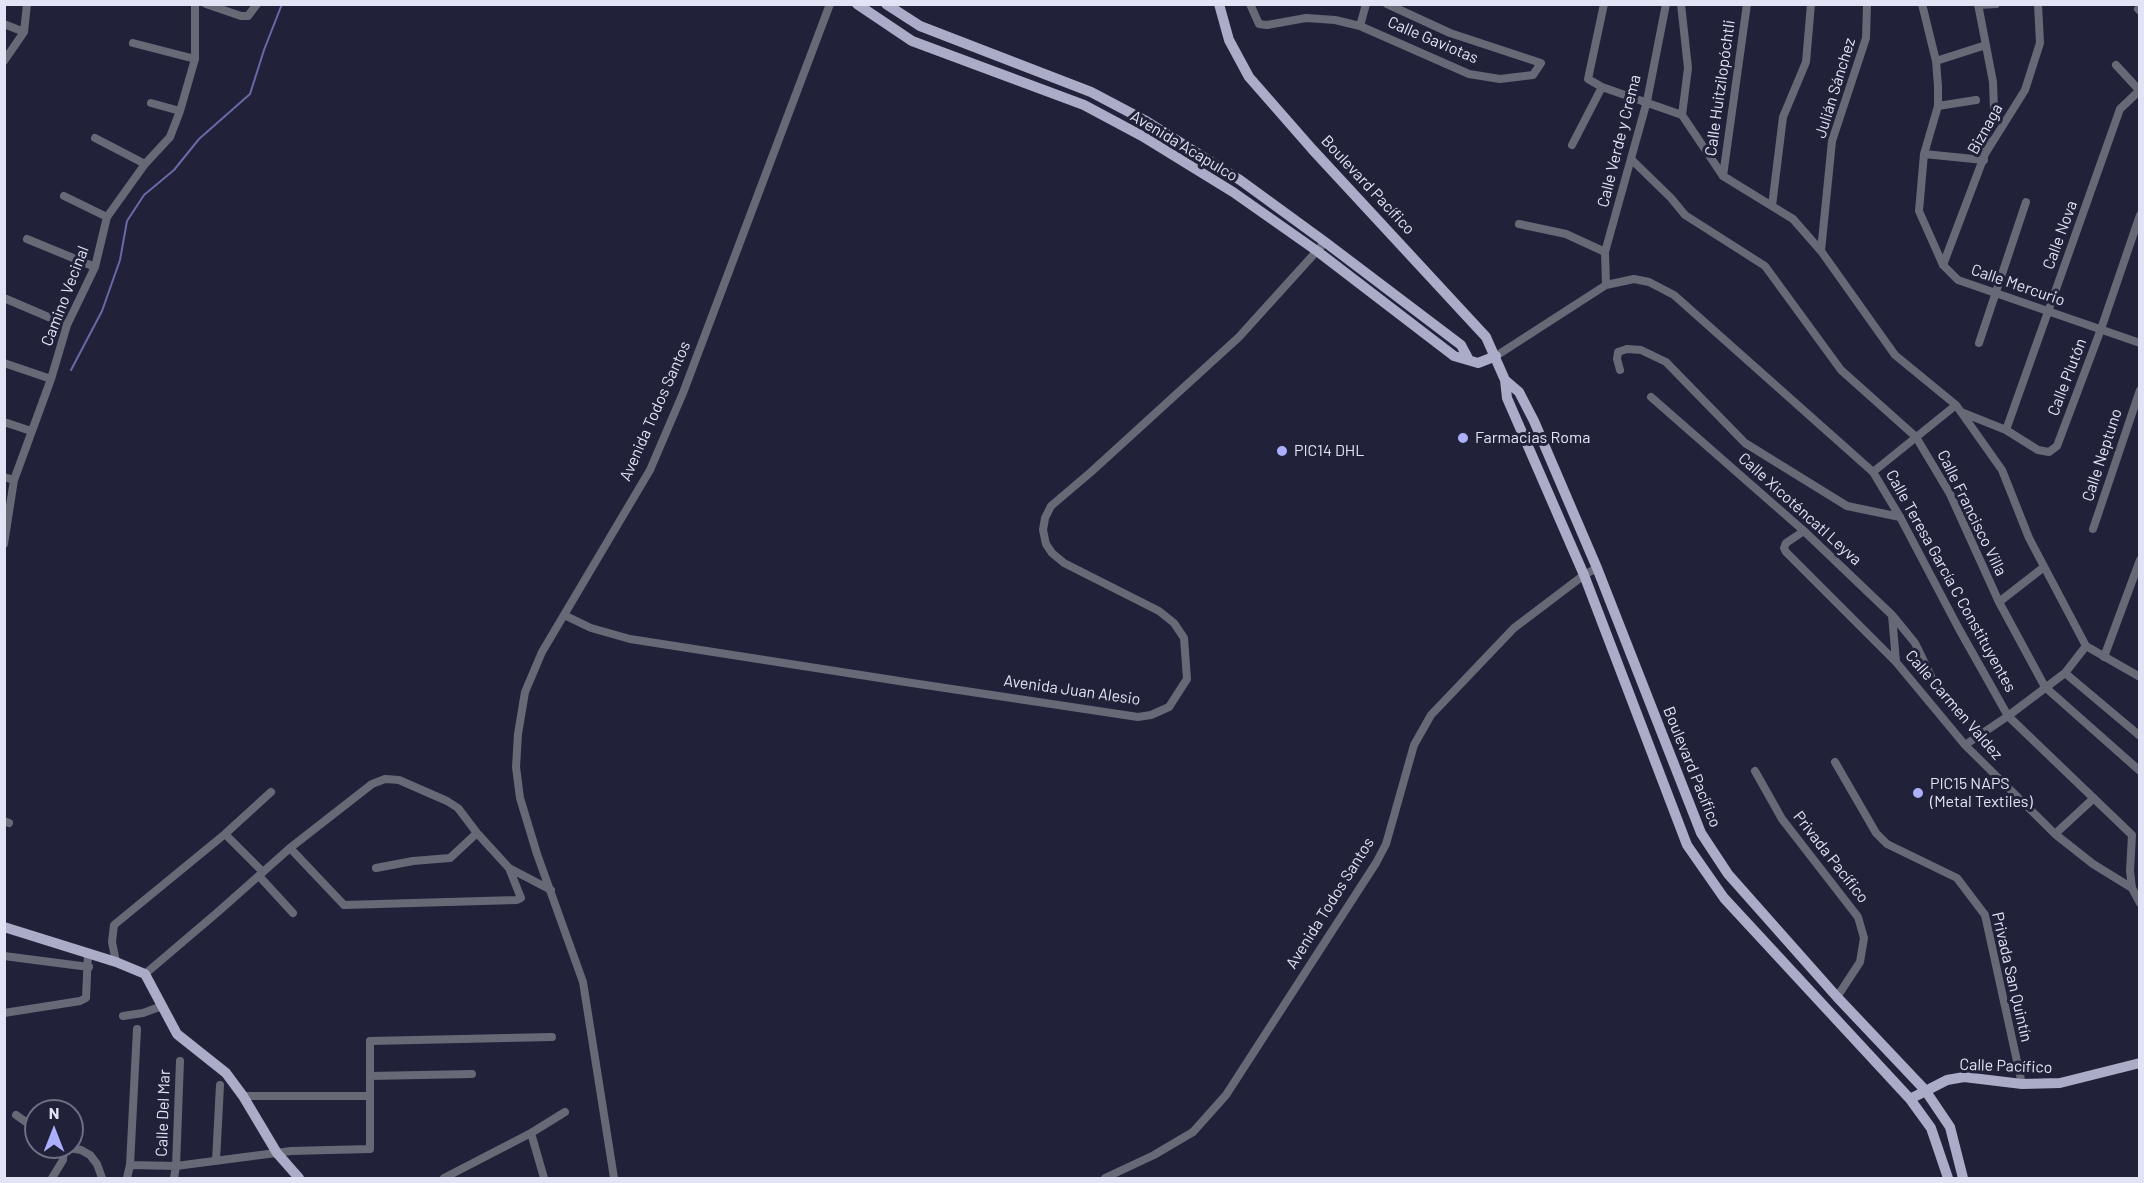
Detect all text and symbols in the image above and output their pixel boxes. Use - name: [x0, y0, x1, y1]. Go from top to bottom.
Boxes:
- street label: Calle Gaviotas: [1385, 12, 1481, 68]
- street label: Calle Huitzilopóchtli: [1701, 19, 1739, 157]
- street label: Julián Sánchez: [1811, 35, 1859, 141]
- street label: Calle Verde y Crema: [1593, 73, 1645, 209]
- street label: Biznaga: [1963, 100, 2007, 158]
- street label: Avenida Acapulco: [1127, 106, 1241, 186]
- street label: Boulevard Pacífico: [1317, 131, 1419, 239]
- street label: Calle Nova: [2039, 198, 2081, 272]
- street label: Camino Vecinal: [37, 243, 93, 349]
- street label: Calle Mercurio: [1968, 260, 2068, 310]
- street label: Calle Plutón: [2043, 336, 2091, 418]
- street label: Avenida Todos Santos: [616, 338, 694, 484]
- street label: Calle Neptuno: [2078, 406, 2126, 504]
- place label: Farmacias Roma: [1475, 428, 1590, 448]
- marker: Farmacias Roma: [1456, 431, 1470, 445]
- place label: PIC14 DHL: [1294, 441, 1364, 461]
- marker: PIC14 DHL: [1275, 444, 1289, 458]
- street label: Calle Francisco Villa: [1933, 447, 2011, 579]
- street label: Calle Xicoténcatl Leyva: [1734, 449, 1866, 569]
- street label: Calle Teresa García C Constituyentes: [1882, 467, 2020, 695]
- street label: Calle Carmen Valdez: [1901, 646, 2007, 764]
- street label: Avenida Juan Alesio: [1002, 671, 1142, 709]
- street label: Boulevard Pacífico: [1659, 704, 1725, 830]
- place label: PIC15 NAPS (Metal Textiles): [1930, 774, 2033, 812]
- marker: PIC15 NAPS (Metal Textiles): [1911, 786, 1925, 800]
- street label: Privada Pacífico: [1789, 807, 1873, 907]
- street label: Avenida Todos Santos: [1282, 834, 1378, 972]
- street label: Privada San Quintín: [1988, 910, 2036, 1044]
- street label: Calle Pacífico: [1959, 1055, 2053, 1077]
- street label: Calle Del Mar: [152, 1069, 174, 1157]
- north arrow: [24, 1099, 84, 1159]
- text: N: [49, 1103, 59, 1122]

